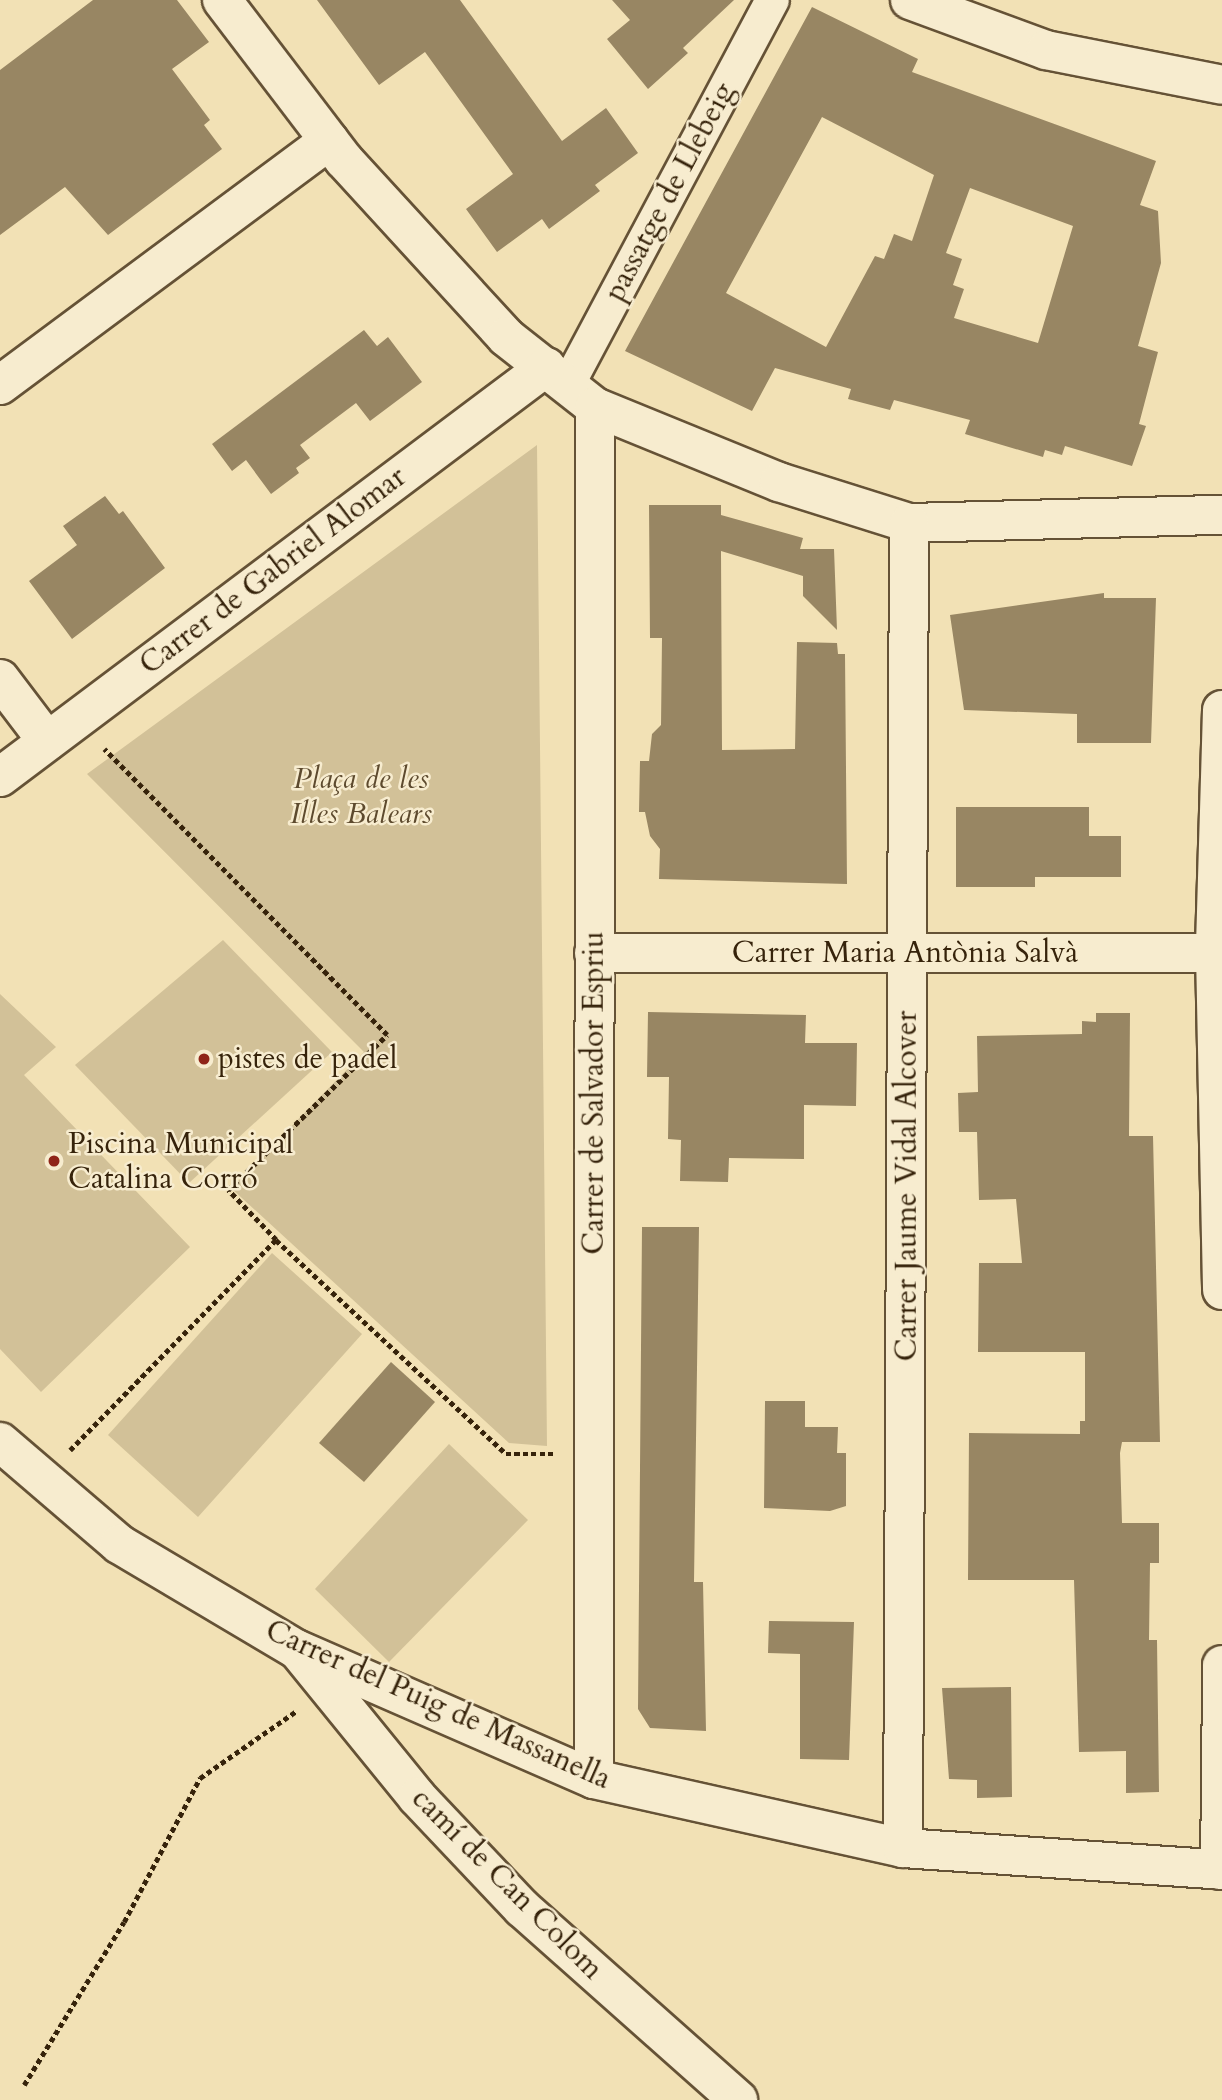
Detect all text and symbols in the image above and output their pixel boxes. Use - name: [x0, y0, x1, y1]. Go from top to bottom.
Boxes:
- street label: passatge de Llebeig: [597, 77, 743, 307]
- street label: Carrer de Gabriel Alomar: [133, 459, 413, 683]
- park label: Plaça de les Illes Balears: [290, 761, 432, 832]
- street label: Carrer de Salvador Espriu: [576, 931, 612, 1255]
- street label: Carrer Maria Antònia Salvà: [732, 935, 1078, 971]
- street label: Carrer Jaume Vidal Alcover: [889, 1011, 925, 1361]
- place label: pistes de padel: [218, 1041, 397, 1077]
- marker: pistes de padel: [196, 1051, 212, 1067]
- place label: Piscina Municipal Catalina Corró: [68, 1126, 293, 1196]
- marker: Piscina Municipal Catalina Corró: [46, 1153, 62, 1169]
- street label: Carrer del Puig de Massanella: [260, 1612, 616, 1798]
- street label: camí de Can Colom: [404, 1781, 610, 1987]

